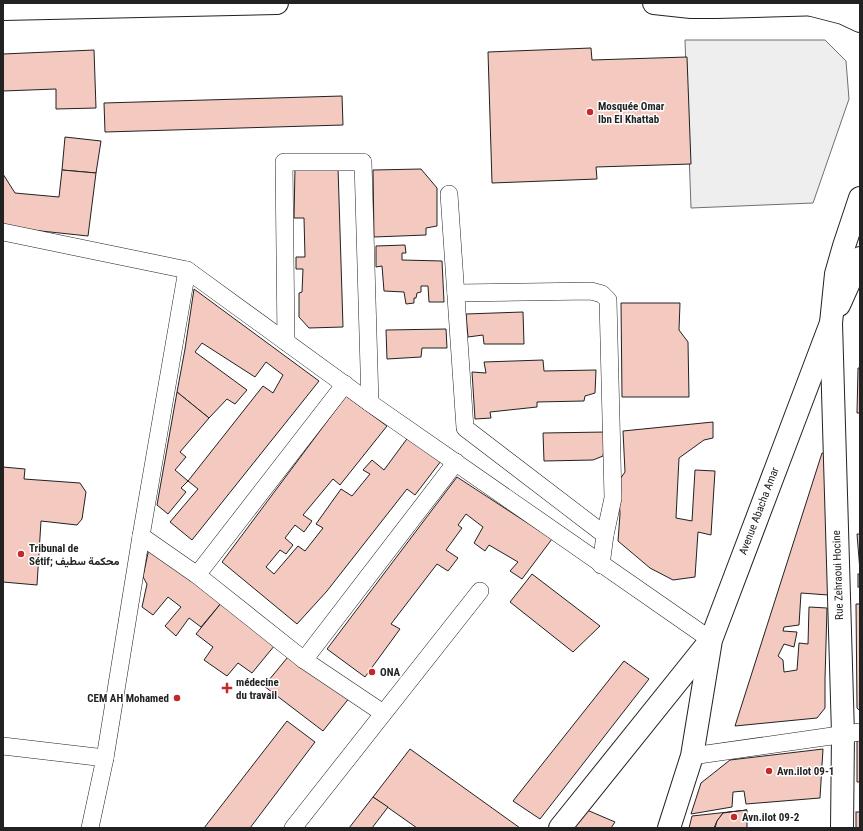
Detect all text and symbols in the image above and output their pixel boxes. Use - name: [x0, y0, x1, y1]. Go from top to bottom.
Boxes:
- place label: Mosquée Omar Ibn El Khattab: [598, 100, 665, 126]
- marker: Mosquée Omar Ibn El Khattab: [585, 107, 595, 117]
- street label: Avenue Abacha Amar: [736, 465, 782, 557]
- street label: Rue Zehraoui Hocine: [830, 530, 846, 620]
- place label: Tribunal de Sétif; محكمة سطيف: [29, 542, 120, 568]
- marker: Tribunal de Sétif; محكمة سطيف: [16, 549, 26, 559]
- place label: ONA: [380, 666, 400, 679]
- marker: ONA: [367, 667, 377, 677]
- place label: médecine du travail: [236, 676, 279, 702]
- marker: médecine du travail: [221, 682, 233, 694]
- place label: CEM AH Mohamed: [87, 692, 169, 705]
- marker: CEM AH Mohamed: [172, 693, 182, 703]
- place label: Avn.ilot 09-1: [777, 765, 834, 778]
- marker: Avn.ilot 09-1: [764, 766, 774, 776]
- place label: Avn.ilot 09-2: [742, 811, 800, 824]
- marker: Avn.ilot 09-2: [729, 812, 739, 822]

